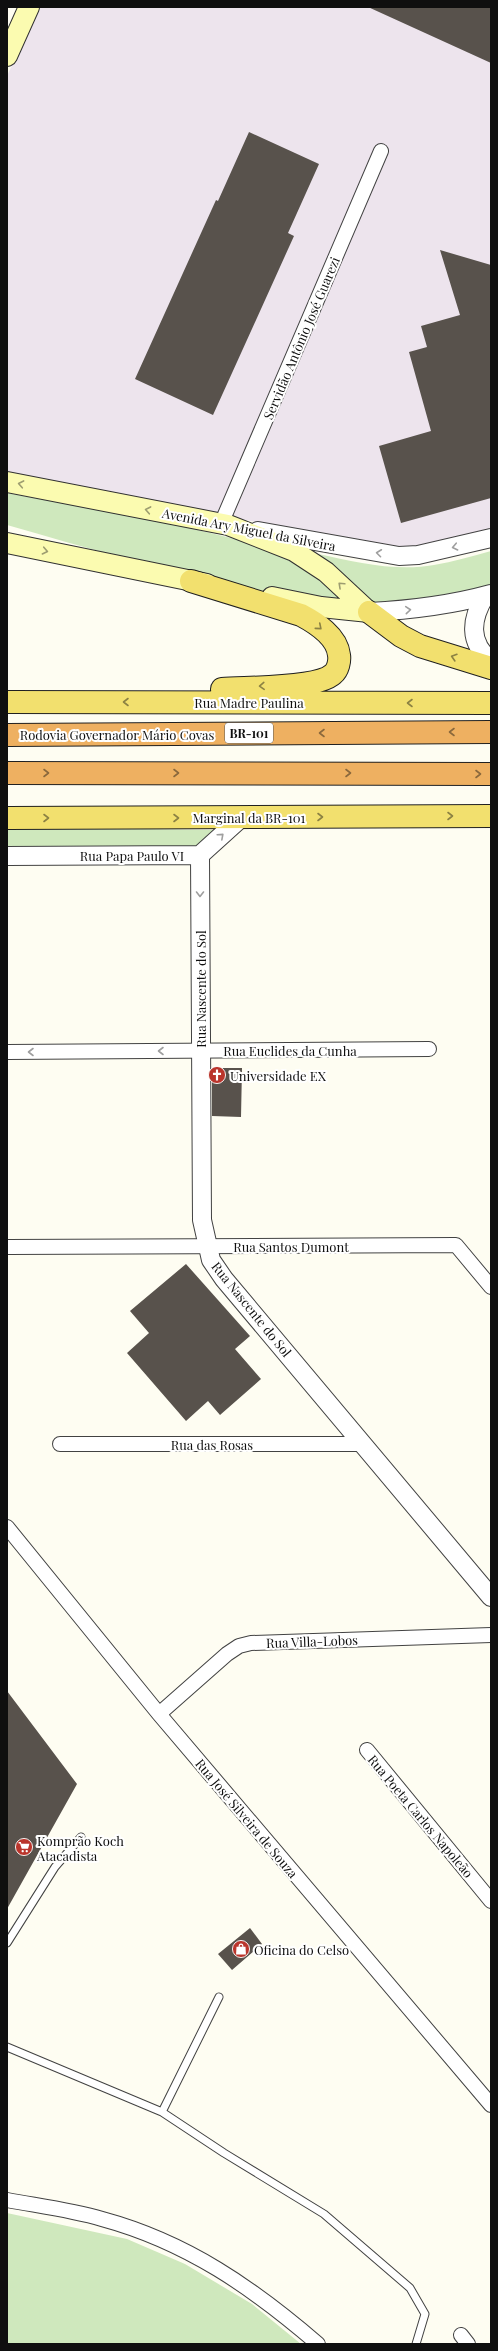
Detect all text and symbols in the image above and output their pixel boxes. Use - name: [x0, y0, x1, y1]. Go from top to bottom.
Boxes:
- street label: Servidão Antônio José Guarezi: [259, 254, 343, 422]
- one-way arrow: [18, 481, 24, 489]
- street label: Avenida Ary Miguel da Silveira: [160, 504, 338, 554]
- one-way arrow: [145, 506, 151, 514]
- one-way arrow: [451, 543, 458, 551]
- one-way arrow: [42, 546, 48, 554]
- one-way arrow: [376, 549, 382, 558]
- one-way arrow: [338, 582, 346, 590]
- one-way arrow: [405, 606, 411, 615]
- one-way arrow: [315, 622, 322, 629]
- one-way arrow: [450, 653, 457, 661]
- one-way arrow: [259, 682, 265, 691]
- street label: Rua Madre Paulina: [194, 694, 304, 711]
- one-way arrow: [123, 698, 129, 706]
- one-way arrow: [407, 699, 413, 707]
- road number: BR-101: [225, 723, 273, 743]
- street label: Rodovia Governador Mário Covas: [20, 726, 214, 743]
- one-way arrow: [449, 728, 455, 736]
- one-way arrow: [319, 729, 325, 737]
- one-way arrow: [43, 769, 49, 777]
- one-way arrow: [173, 769, 179, 777]
- one-way arrow: [345, 769, 351, 777]
- one-way arrow: [475, 770, 481, 778]
- street label: Marginal da BR-101: [193, 809, 306, 826]
- one-way arrow: [447, 812, 453, 820]
- one-way arrow: [317, 813, 323, 821]
- one-way arrow: [43, 814, 49, 822]
- one-way arrow: [173, 814, 179, 822]
- one-way arrow: [216, 834, 224, 841]
- street label: Rua Papa Paulo VI: [80, 847, 184, 864]
- one-way arrow: [196, 891, 204, 897]
- street label: Rua Nascente do Sol: [192, 930, 209, 1048]
- street label: Rua Euclides da Cunha: [223, 1042, 357, 1059]
- one-way arrow: [158, 1047, 164, 1055]
- one-way arrow: [28, 1048, 34, 1056]
- church icon: Universidade EX: [207, 1065, 227, 1085]
- place label: Universidade EX: [230, 1067, 327, 1084]
- street label: Rua Santos Dumont: [233, 1238, 349, 1255]
- street label: Rua Nascente do Sol: [208, 1258, 296, 1360]
- street label: Rua das Rosas: [171, 1436, 253, 1453]
- street label: Rua Villa-Lobos: [266, 1631, 358, 1651]
- street label: Rua Poeta Carlos Napoleão: [365, 1751, 477, 1881]
- street label: Rua José Silveira de Souza: [192, 1755, 302, 1882]
- place label: Komprão Koch Atacadista: [36, 1832, 124, 1864]
- supermarket icon: Komprão Koch Atacadista: [14, 1837, 34, 1857]
- shop icon: Oficina do Celso: [231, 1939, 251, 1959]
- place label: Oficina do Celso: [254, 1941, 349, 1958]

